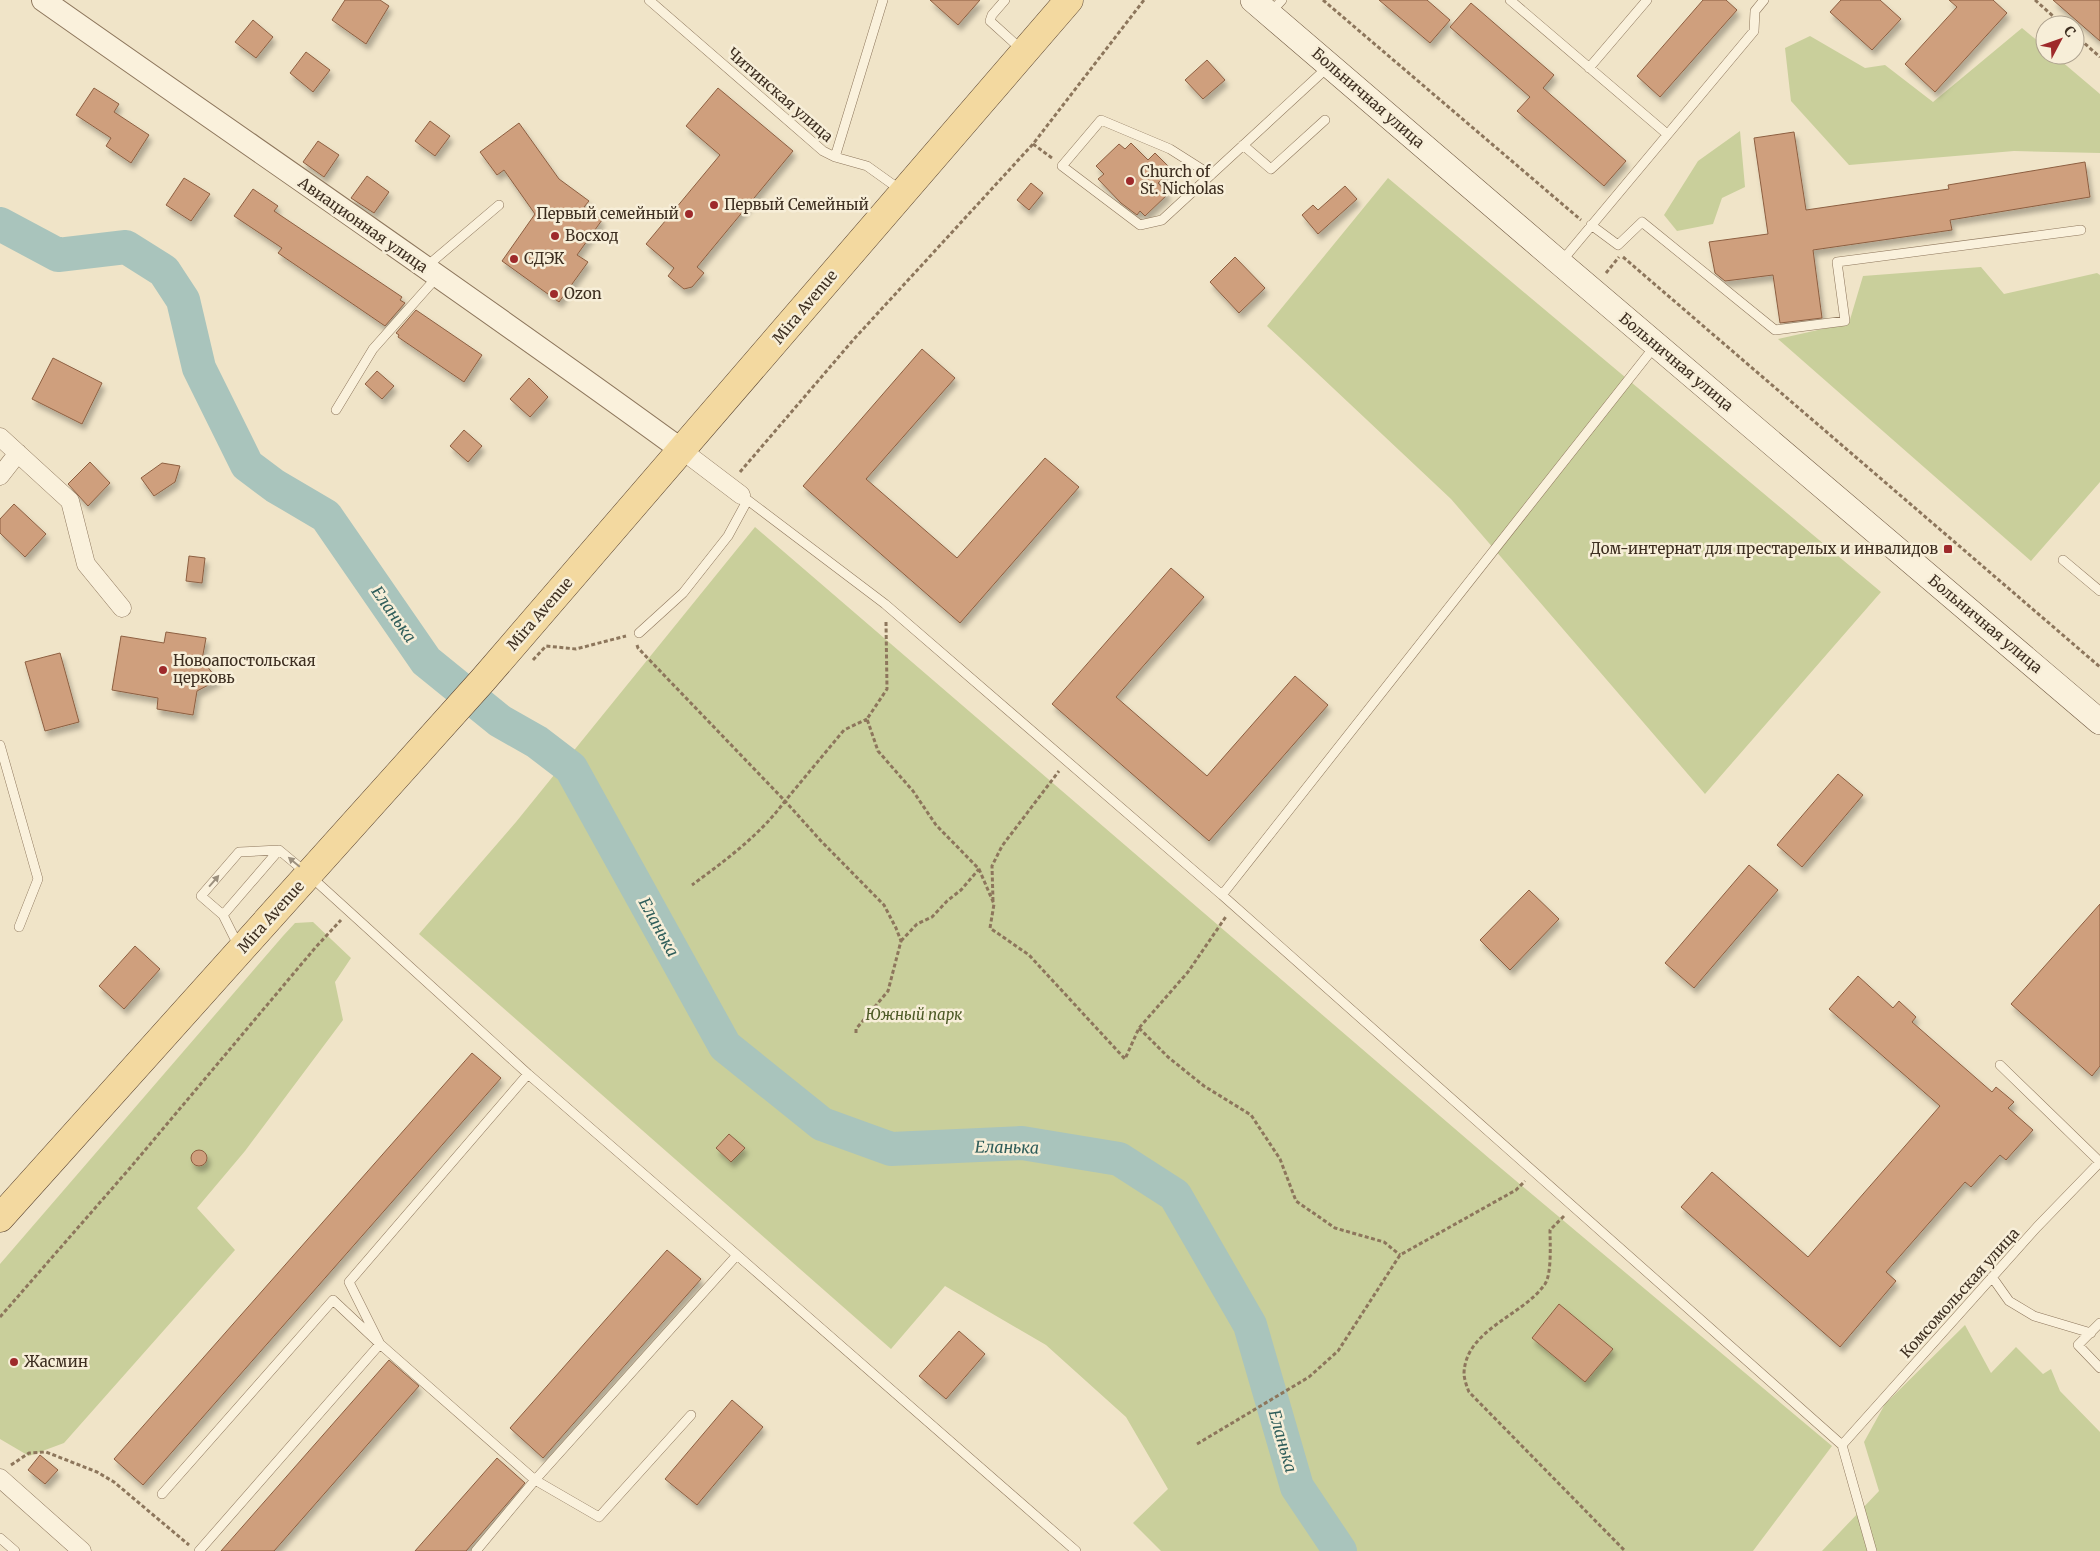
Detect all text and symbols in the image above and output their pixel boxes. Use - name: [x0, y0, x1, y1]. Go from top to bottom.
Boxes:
- north arrow: [2035, 15, 2085, 65]
- text: С: [2060, 22, 2080, 41]
- street label: Читинская улица: [724, 43, 837, 146]
- street label: Больничная улица: [1308, 43, 1429, 152]
- place label: Church of St. Nicholas: [1140, 162, 1224, 198]
- street label: Авиационная улица: [294, 172, 432, 277]
- marker: Church of St. Nicholas: [1124, 175, 1136, 187]
- place label: Первый Семейный: [724, 195, 869, 214]
- marker: Первый Семейный: [708, 199, 720, 211]
- place label: Первый семейный: [536, 204, 679, 223]
- marker: Первый семейный: [683, 208, 695, 220]
- place label: Восход: [565, 226, 619, 245]
- marker: Восход: [549, 230, 561, 242]
- place label: СДЭК: [524, 249, 565, 268]
- marker: СДЭК: [508, 253, 520, 265]
- street label: Mira Avenue: [768, 266, 841, 347]
- place label: Ozon: [564, 284, 602, 303]
- marker: Ozon: [548, 288, 560, 300]
- street label: Больничная улица: [1615, 308, 1737, 415]
- place label: Дом-интернат для престарелых и инвалидов: [1590, 539, 1938, 558]
- marker: Дом-интернат для престарелых и инвалидов: [1942, 543, 1954, 555]
- street label: Больничная улица: [1924, 570, 2046, 677]
- street label: Mira Avenue: [503, 573, 577, 654]
- water label: Еланька: [367, 582, 421, 646]
- place label: Новоапостольская церковь: [173, 651, 316, 687]
- marker: Новоапостольская церковь: [157, 664, 169, 676]
- one-way arrow: [288, 857, 301, 868]
- one-way arrow: [208, 876, 220, 888]
- street label: Mira Avenue: [233, 877, 308, 957]
- water label: Еланька: [635, 894, 683, 960]
- park label: Южный парк: [866, 1005, 963, 1024]
- water label: Еланька: [975, 1136, 1039, 1158]
- street label: Комсомольская улица: [1896, 1224, 2023, 1362]
- place label: Жасмин: [24, 1352, 88, 1371]
- marker: Жасмин: [8, 1356, 20, 1368]
- water label: Еланька: [1265, 1407, 1301, 1475]

